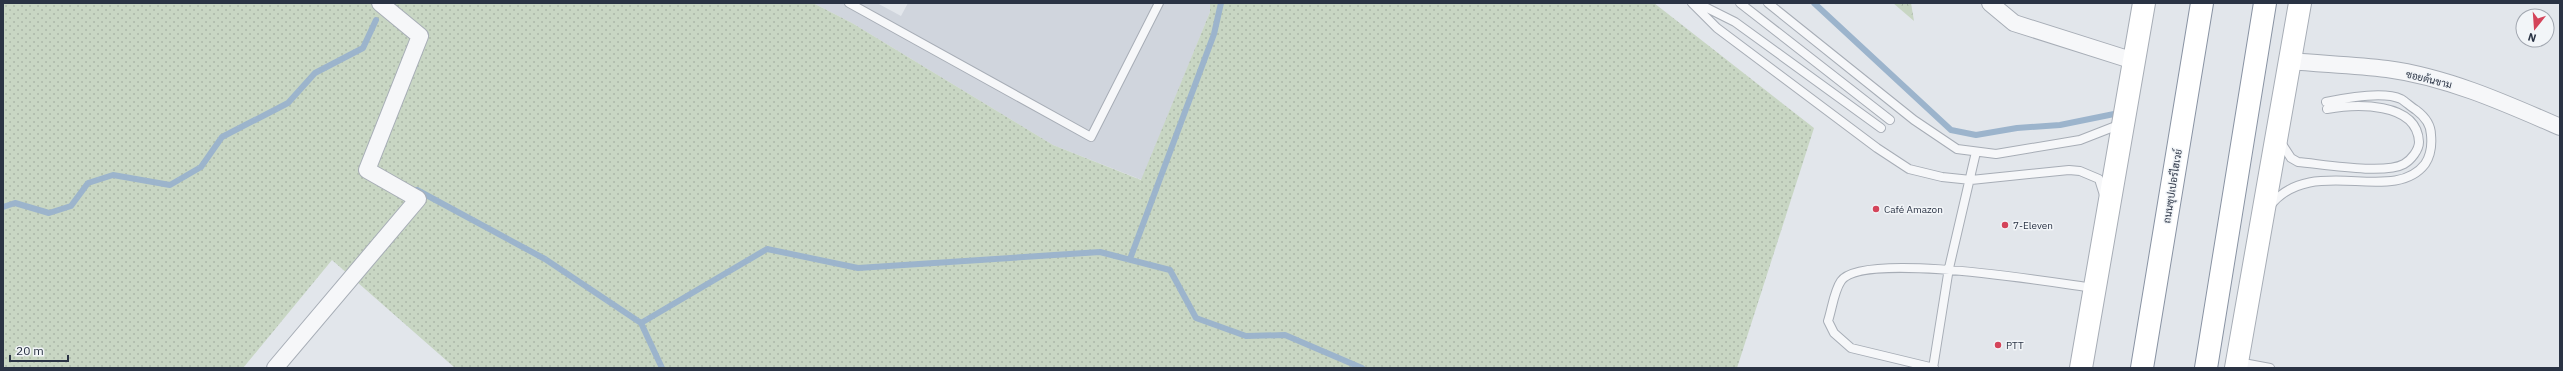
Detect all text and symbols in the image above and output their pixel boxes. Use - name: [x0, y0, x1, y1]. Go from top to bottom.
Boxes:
- north arrow: [2515, 8, 2555, 48]
- text: N: [2526, 30, 2538, 45]
- street label: ซอยต้นขาม: [2404, 67, 2453, 91]
- street label: ถนนซุปเปอร์ไฮเวย์: [2159, 148, 2186, 224]
- place label: Café Amazon: [1884, 203, 1943, 216]
- marker: Café Amazon: [1871, 204, 1881, 214]
- place label: 7-Eleven: [2013, 219, 2053, 232]
- marker: 7-Eleven: [2000, 220, 2010, 230]
- scale bar: [10, 337, 68, 363]
- place label: PTT: [2006, 339, 2024, 352]
- marker: PTT: [1993, 340, 2003, 350]
- text: 20 m: [16, 343, 44, 358]

